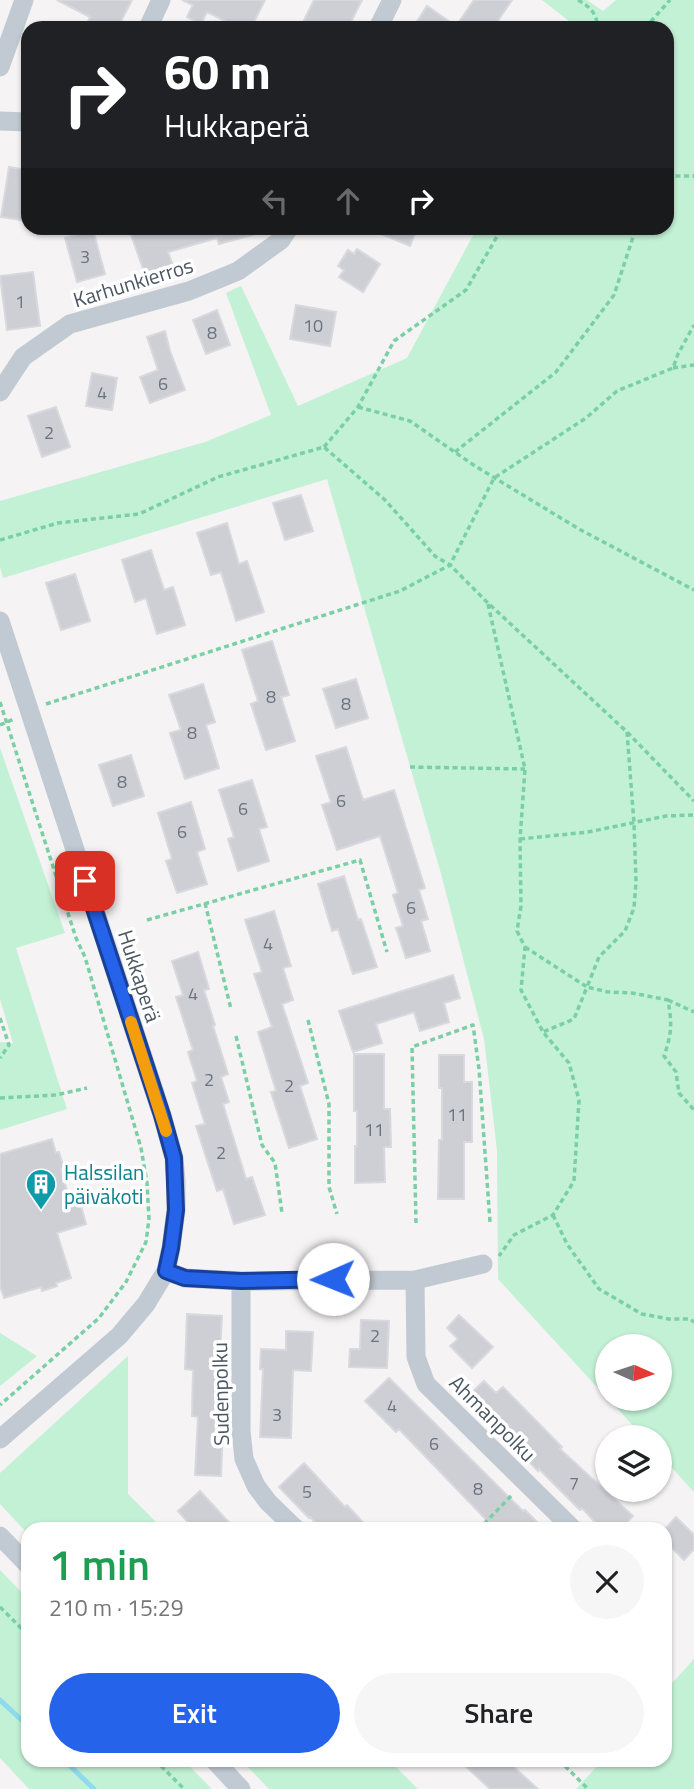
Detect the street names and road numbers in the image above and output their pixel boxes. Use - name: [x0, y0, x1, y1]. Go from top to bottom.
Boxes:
- street label: Karhunkierros: [69, 249, 197, 315]
- street label: Hukkaperä: [110, 926, 170, 1027]
- street label: Sudenpolku: [203, 1342, 237, 1446]
- street label: Ahmanpolku: [442, 1367, 544, 1469]

